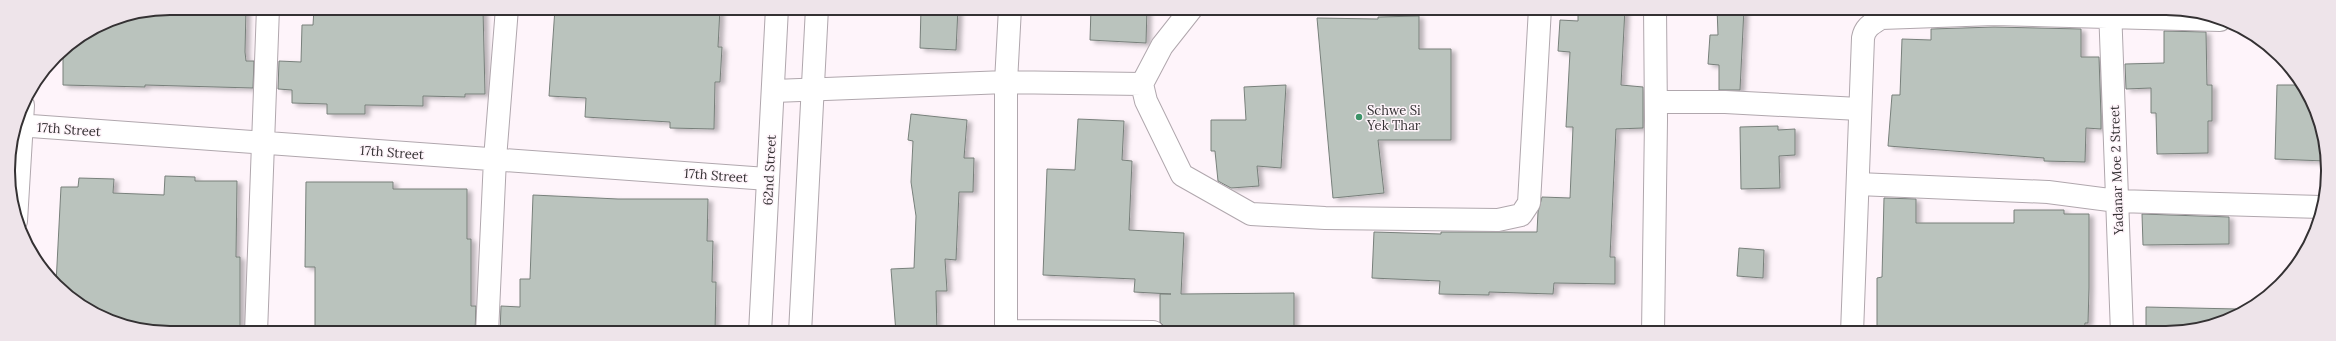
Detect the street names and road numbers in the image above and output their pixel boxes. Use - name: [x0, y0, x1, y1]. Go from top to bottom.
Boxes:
- street label: Yadanar Moe 2 Street: [2106, 105, 2127, 236]
- street label: 17th Street: [37, 119, 101, 140]
- street label: 62nd Street: [759, 134, 780, 206]
- street label: 17th Street: [360, 142, 424, 163]
- street label: 17th Street: [684, 165, 748, 186]

